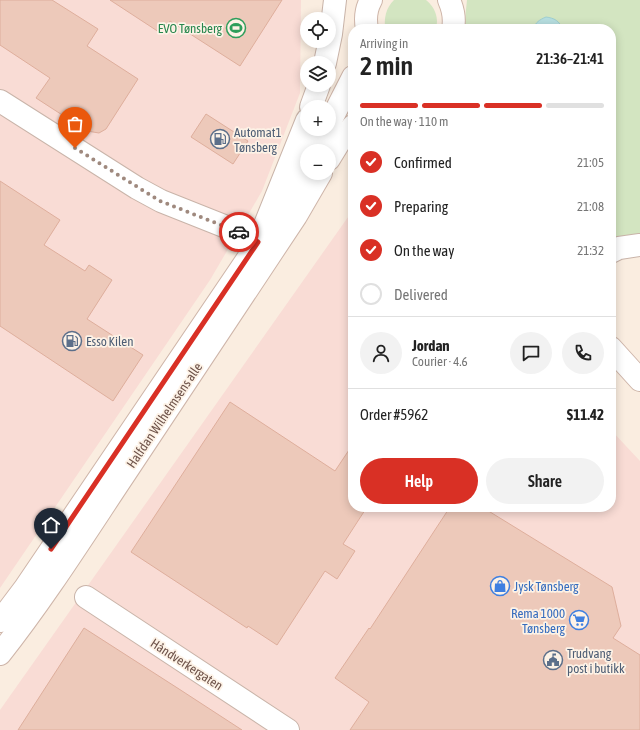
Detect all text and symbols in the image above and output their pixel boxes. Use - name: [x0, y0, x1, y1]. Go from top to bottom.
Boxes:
- map controls: [300, 12, 336, 180]
- button: locate: [300, 12, 336, 48]
- sports icon: EVO Tønsberg: [225, 17, 247, 39]
- place label: EVO Tønsberg: [158, 21, 222, 36]
- text: Arriving in: [360, 36, 408, 51]
- text: 21:36–21:41: [536, 50, 604, 67]
- text: 2 min: [360, 51, 413, 81]
- button: layers: [300, 56, 336, 92]
- button: +: [300, 100, 336, 136]
- pin: [58, 107, 92, 148]
- icon: bag: [64, 113, 86, 135]
- text: On the way · 110 m: [360, 114, 448, 129]
- place label: Automat1 Tønsberg: [234, 125, 282, 155]
- fuel station icon: Automat1 Tønsberg: [209, 128, 231, 150]
- button: −: [300, 144, 336, 180]
- icon: check: [360, 151, 382, 173]
- text: Confirmed: [394, 154, 452, 171]
- text: 21:05: [577, 155, 604, 170]
- icon: check: [360, 195, 382, 217]
- text: Preparing: [394, 198, 448, 215]
- text: 21:08: [577, 199, 604, 214]
- courier: [219, 212, 259, 252]
- icon: car: [228, 221, 250, 243]
- icon: check: [360, 239, 382, 261]
- text: On the way: [394, 242, 455, 259]
- text: 21:32: [577, 243, 604, 258]
- text: Delivered: [394, 286, 448, 303]
- fuel station icon: Esso Kilen: [61, 330, 83, 352]
- button: person: [360, 332, 402, 374]
- button: chat: [510, 332, 552, 374]
- button: phone: [562, 332, 604, 374]
- place label: Esso Kilen: [86, 334, 134, 349]
- text: Jordan: [412, 337, 450, 354]
- text: Courier · 4.6: [412, 354, 468, 369]
- street label: Halfdan Wilhelmsens alle: [124, 360, 205, 471]
- text: Order #5962: [360, 406, 428, 423]
- text: $11.42: [567, 406, 604, 423]
- button: Help: [360, 458, 478, 504]
- button: Share: [486, 458, 604, 504]
- pin: [34, 508, 68, 549]
- icon: home: [40, 514, 62, 536]
- shop icon: Jysk Tønsberg: [489, 575, 511, 597]
- place label: Jysk Tønsberg: [514, 579, 579, 594]
- place label: Rema 1000 Tønsberg: [511, 606, 565, 636]
- supermarket icon: Rema 1000 Tønsberg: [568, 609, 590, 631]
- street label: Håndverkergaten: [148, 636, 226, 693]
- place label: Trudvang post i butikk: [567, 646, 625, 676]
- public building icon: Trudvang post i butikk: [542, 649, 564, 671]

